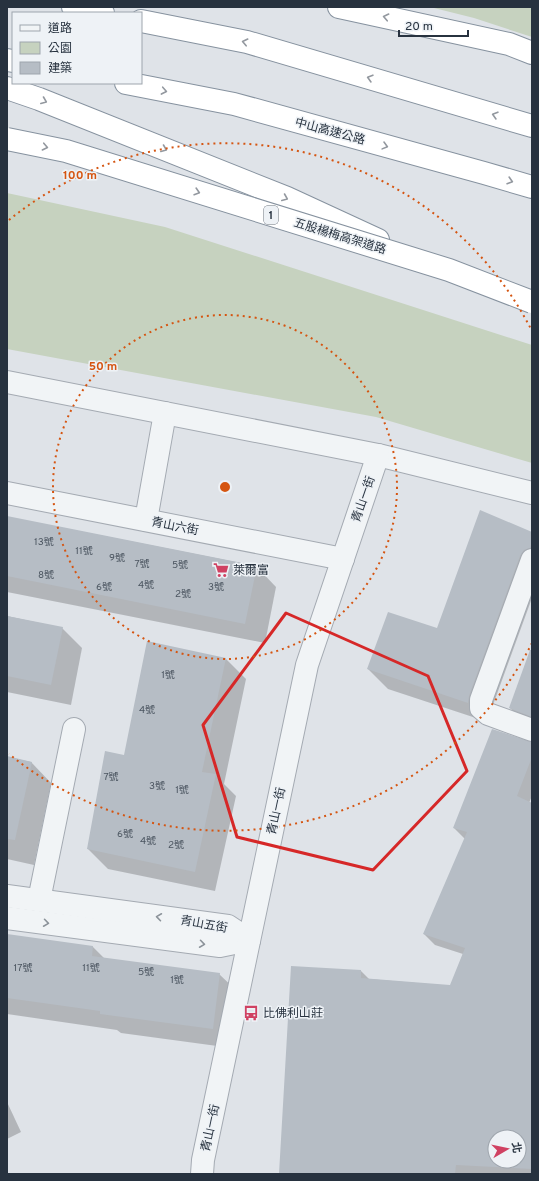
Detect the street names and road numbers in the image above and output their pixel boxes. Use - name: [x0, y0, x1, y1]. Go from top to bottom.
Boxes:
- street label: 中山高速公路: [293, 115, 367, 149]
- road number: 1: [264, 206, 278, 224]
- street label: 五股楊梅高架道路: [291, 215, 388, 259]
- street label: 青山一街: [349, 474, 379, 525]
- street label: 青山六街: [150, 515, 200, 539]
- street label: 青山一街: [264, 786, 290, 836]
- street label: 青山五街: [179, 913, 229, 937]
- street label: 青山一街: [198, 1103, 224, 1153]

